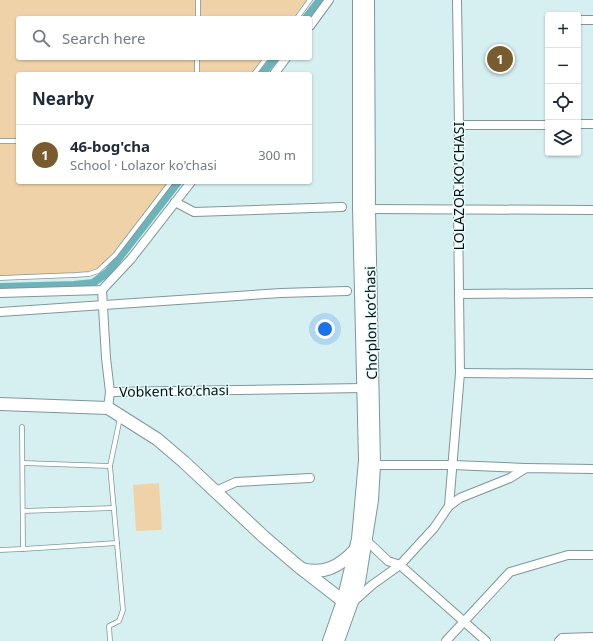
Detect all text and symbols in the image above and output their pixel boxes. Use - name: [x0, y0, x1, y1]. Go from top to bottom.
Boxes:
- map controls: [545, 12, 581, 156]
- button: +: [545, 12, 581, 48]
- search box: [16, 16, 312, 60]
- icon: search: [30, 27, 52, 49]
- text: Search here: [62, 28, 145, 48]
- pin: 1: [487, 44, 513, 74]
- button: −: [545, 48, 581, 84]
- button: locate: [545, 84, 581, 120]
- text: Nearby: [32, 87, 94, 110]
- button: layers: [545, 120, 581, 156]
- street label: LOLAZOR KO'CHASI: [449, 122, 468, 250]
- text: 46-bog'cha: [70, 136, 150, 156]
- text: 1: [41, 146, 49, 164]
- text: 300 m: [258, 146, 296, 164]
- text: School · Lolazor ko'chasi: [70, 156, 217, 174]
- street label: Choʻplon koʻchasi: [360, 266, 381, 380]
- your location: [315, 319, 335, 339]
- street label: Vobkent koʻchasi: [119, 380, 229, 401]

